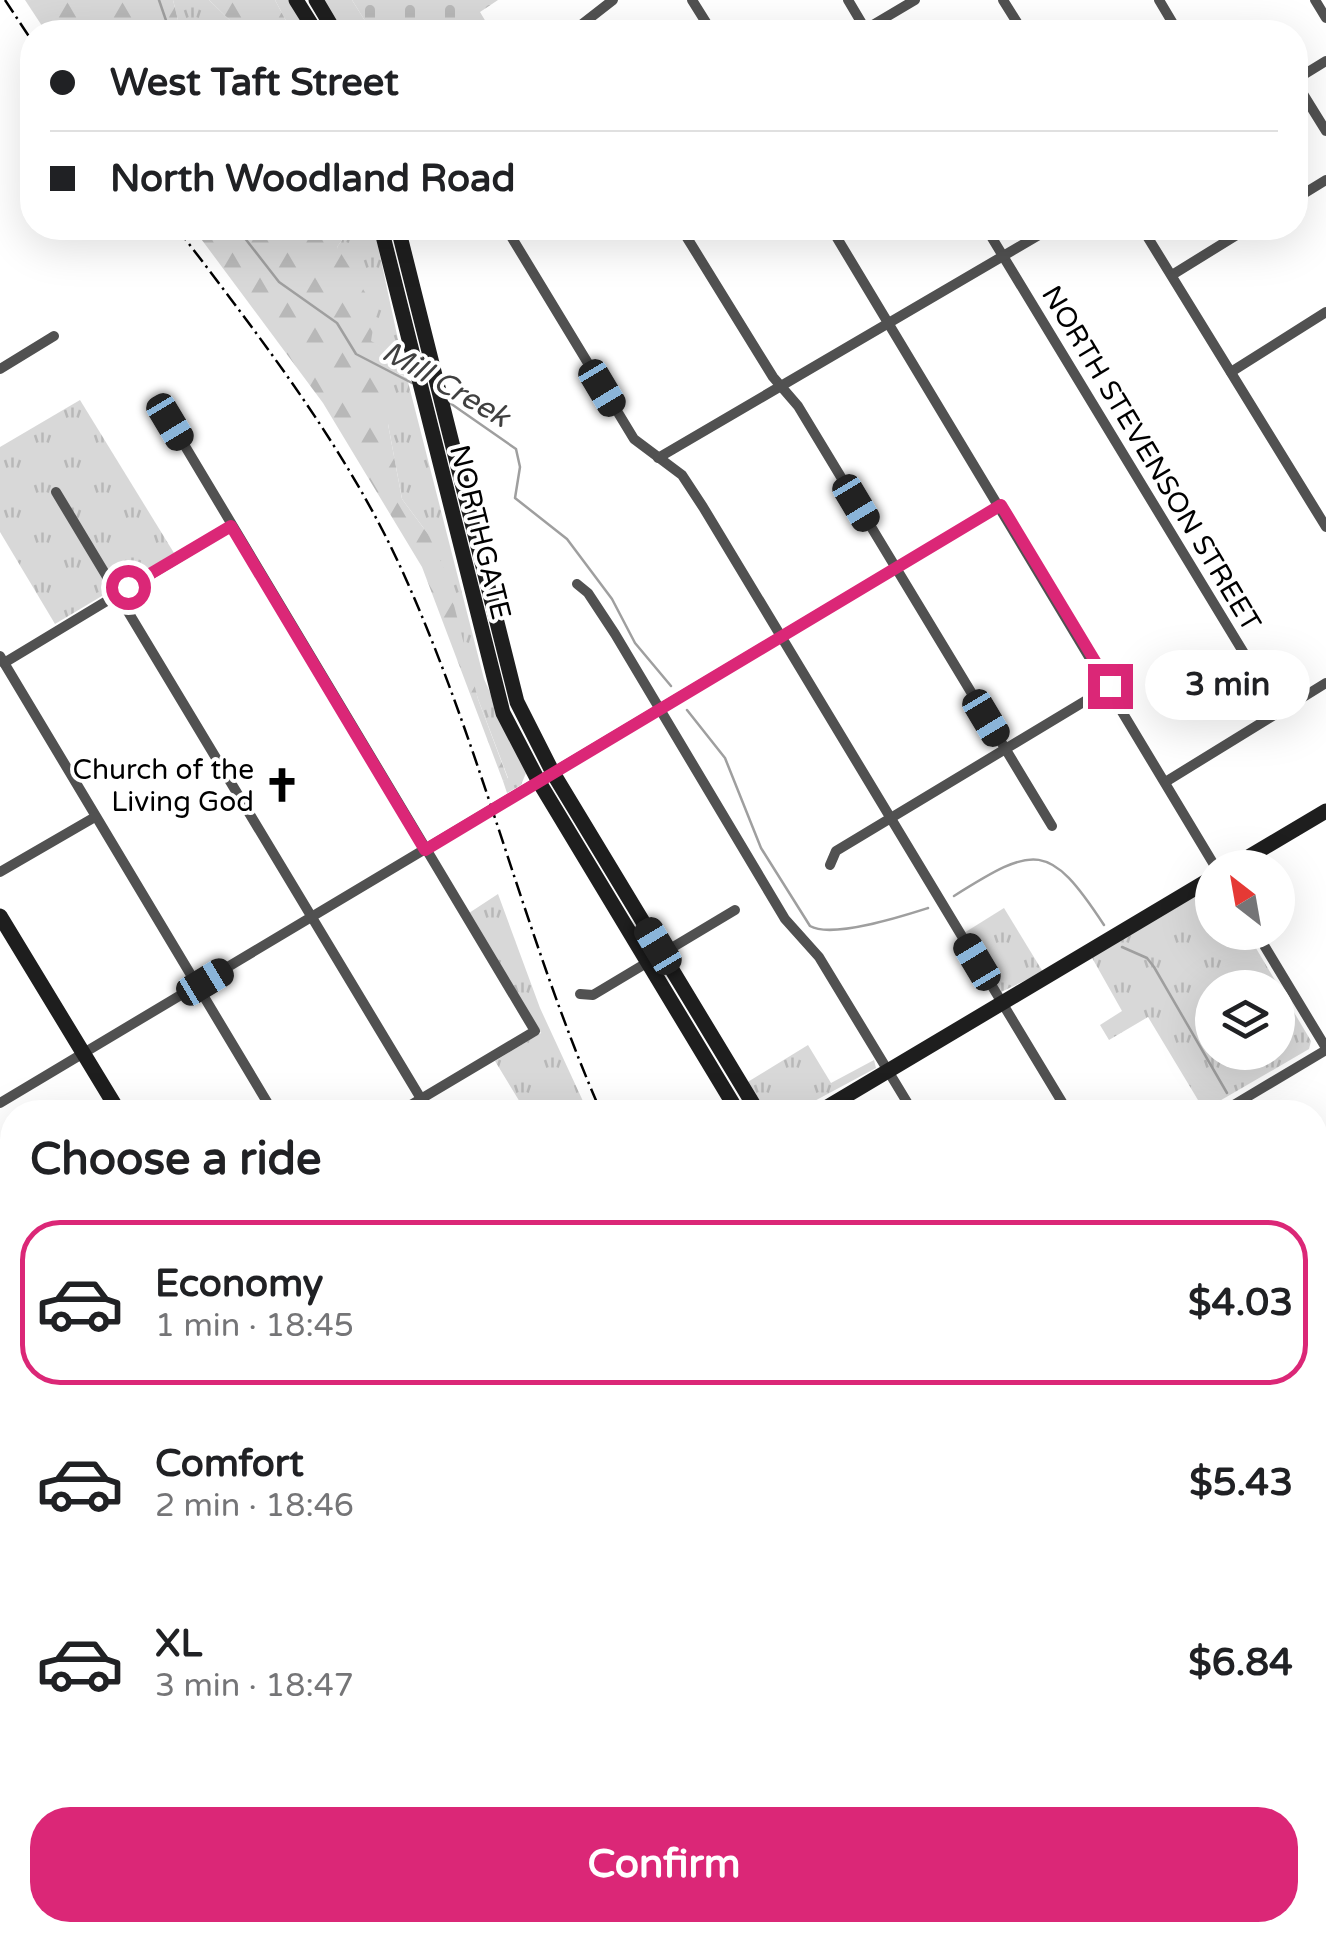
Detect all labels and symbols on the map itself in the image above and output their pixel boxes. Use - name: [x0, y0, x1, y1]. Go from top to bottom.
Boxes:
- street label: NORTH STEVENSON STREET: [1034, 279, 1268, 638]
- water label: Mill Creek: [375, 333, 518, 437]
- car: [574, 355, 630, 421]
- car: [142, 389, 198, 455]
- street label: NORTHGATE: [442, 441, 518, 623]
- car: [828, 470, 884, 536]
- route start: [106, 565, 151, 610]
- callout: 3 min: [1145, 651, 1310, 721]
- route end: [1088, 664, 1133, 709]
- car: [958, 685, 1014, 751]
- place label: Church of the Living God: [73, 753, 254, 819]
- church icon: Church of the Living God: [263, 766, 301, 804]
- north arrow: [1195, 850, 1295, 950]
- car: [630, 913, 686, 979]
- car: [949, 929, 1005, 995]
- car: [172, 954, 238, 1010]

